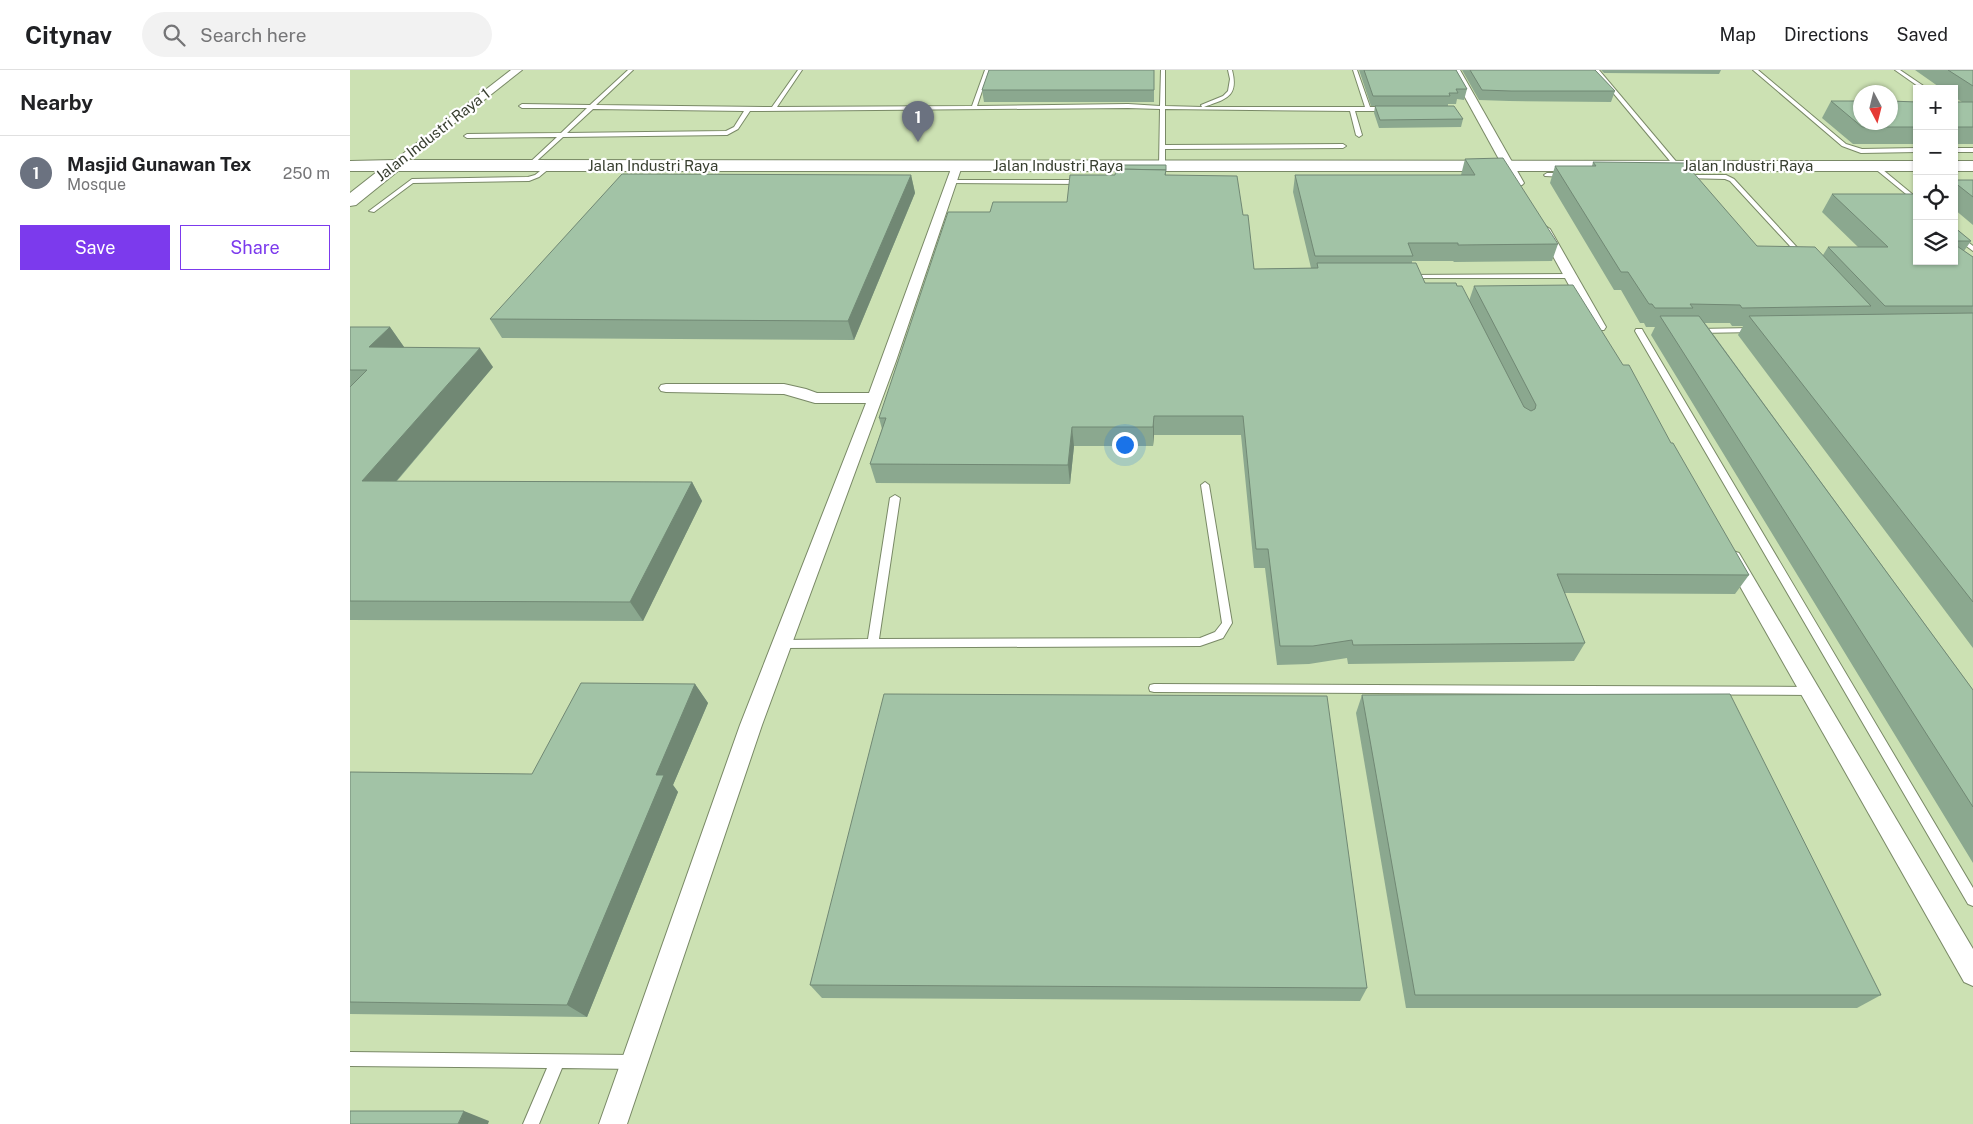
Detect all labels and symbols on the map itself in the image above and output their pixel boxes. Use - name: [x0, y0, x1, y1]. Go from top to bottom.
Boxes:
- street label: Jalan Industri Raya 1: [372, 85, 493, 184]
- north arrow: [1853, 85, 1898, 130]
- pin: 1: [902, 101, 934, 142]
- street label: Jalan Industri Raya: [588, 157, 718, 174]
- street label: Jalan Industri Raya: [993, 157, 1123, 174]
- street label: Jalan Industri Raya: [1683, 157, 1813, 174]
- your location: [1112, 432, 1138, 458]

